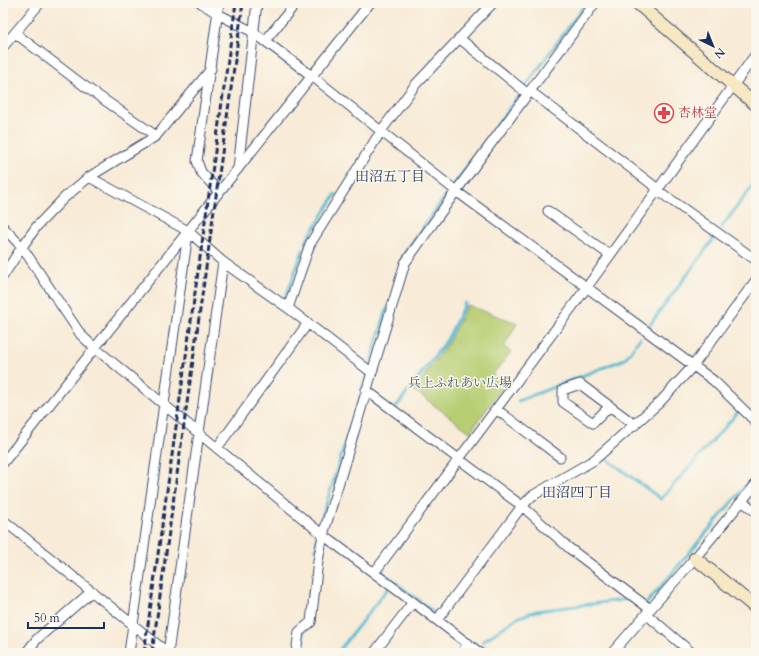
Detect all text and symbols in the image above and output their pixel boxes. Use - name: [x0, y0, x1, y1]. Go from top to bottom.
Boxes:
- north arrow: [693, 26, 733, 66]
- text: N: [711, 44, 728, 62]
- pharmacy icon: 杏林堂: [653, 102, 675, 124]
- place label: 杏林堂: [678, 104, 717, 122]
- district label: 田沼五丁目: [355, 167, 425, 186]
- park label: 兵上ふれあい広場: [408, 374, 512, 392]
- district label: 田沼四丁目: [542, 483, 612, 502]
- scale bar: [28, 604, 104, 630]
- text: 50 m: [34, 610, 61, 626]

